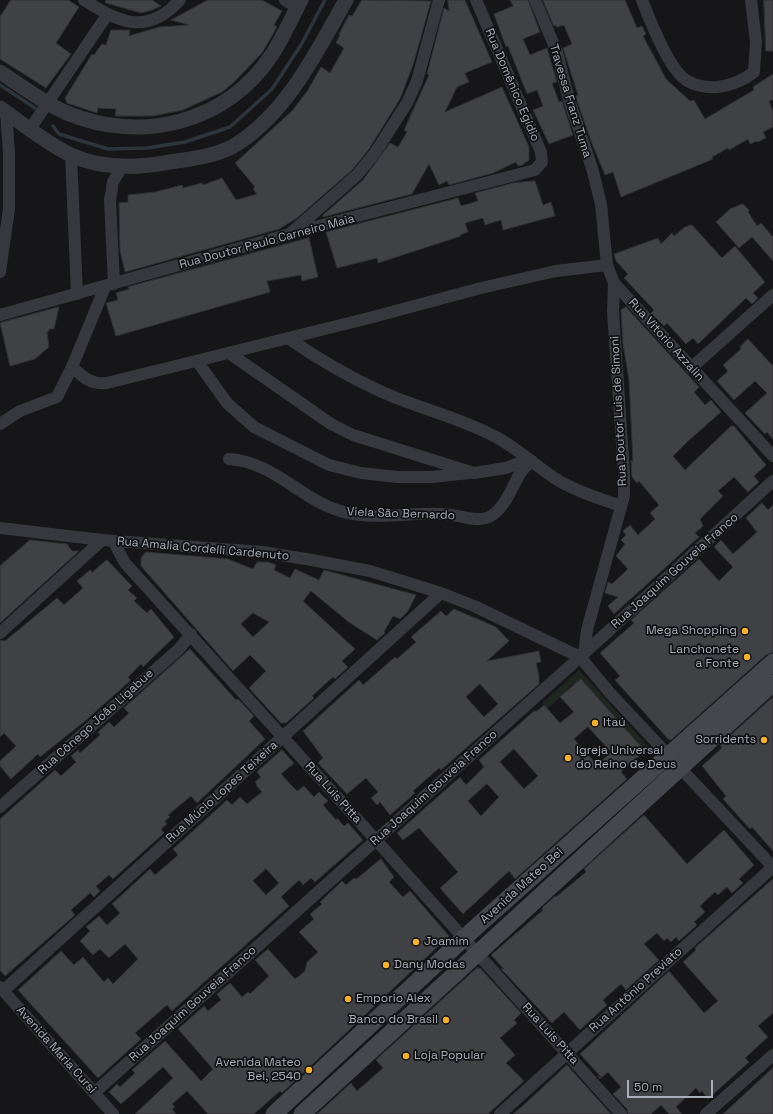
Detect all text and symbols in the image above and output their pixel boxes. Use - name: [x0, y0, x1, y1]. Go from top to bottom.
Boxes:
- street label: Rua Domênico Egídio: [482, 26, 542, 144]
- street label: Travessa Franz Tuma: [546, 42, 594, 160]
- street label: Rua Doutor Paulo Carneiro Maia: [178, 212, 356, 272]
- street label: Rua Vitorio Azzalin: [625, 296, 707, 384]
- street label: Rua Doutor Luis de Simoni: [608, 336, 630, 486]
- street label: Viela São Bernardo: [347, 505, 455, 523]
- street label: Rua Joaquim Gouveia Franco: [609, 510, 741, 632]
- street label: Rua Amalia Cordelli Cardenuto: [116, 534, 290, 564]
- place label: Mega Shopping: [646, 624, 737, 638]
- marker: Mega Shopping: [740, 626, 750, 636]
- place label: Lanchonete a Fonte: [670, 643, 739, 671]
- marker: Lanchonete a Fonte: [742, 652, 752, 662]
- street label: Rua Cônego João Ligabue: [35, 666, 157, 778]
- place label: Itaú: [603, 716, 626, 730]
- marker: Itaú: [590, 718, 600, 728]
- street label: Rua Joaquim Gouveia Franco: [368, 727, 500, 849]
- place label: Sorridents: [695, 733, 756, 747]
- marker: Sorridents: [759, 735, 769, 745]
- street label: Rua Múcio Lopes Teixeira: [163, 738, 281, 846]
- place label: Igreja Universal do Reino de Deus: [576, 744, 676, 772]
- marker: Igreja Universal do Reino de Deus: [563, 753, 573, 763]
- street label: Rua Luis Pitta: [302, 759, 364, 827]
- street label: Avenida Mateo Bei: [478, 845, 566, 927]
- place label: Joamim: [424, 935, 469, 949]
- marker: Joamim: [411, 937, 421, 947]
- street label: Rua Joaquim Gouveia Franco: [127, 943, 259, 1065]
- street label: Rua Antônio Previato: [587, 944, 685, 1036]
- place label: Dany Modas: [394, 958, 465, 972]
- marker: Dany Modas: [381, 960, 391, 970]
- place label: Emporio Alex: [356, 992, 431, 1006]
- marker: Emporio Alex: [343, 994, 353, 1004]
- street label: Rua Luis Pitta: [519, 1000, 581, 1068]
- street label: Avenida Maria Cursi: [13, 1004, 99, 1096]
- place label: Banco do Brasil: [349, 1013, 438, 1027]
- marker: Banco do Brasil: [441, 1015, 451, 1025]
- place label: Loja Popular: [414, 1049, 485, 1063]
- marker: Loja Popular: [401, 1051, 411, 1061]
- place label: Avenida Mateo Bei, 2540: [216, 1056, 301, 1084]
- marker: Avenida Mateo Bei, 2540: [304, 1065, 314, 1075]
- scale bar: [629, 1072, 715, 1098]
- text: 50 m: [634, 1079, 662, 1095]

